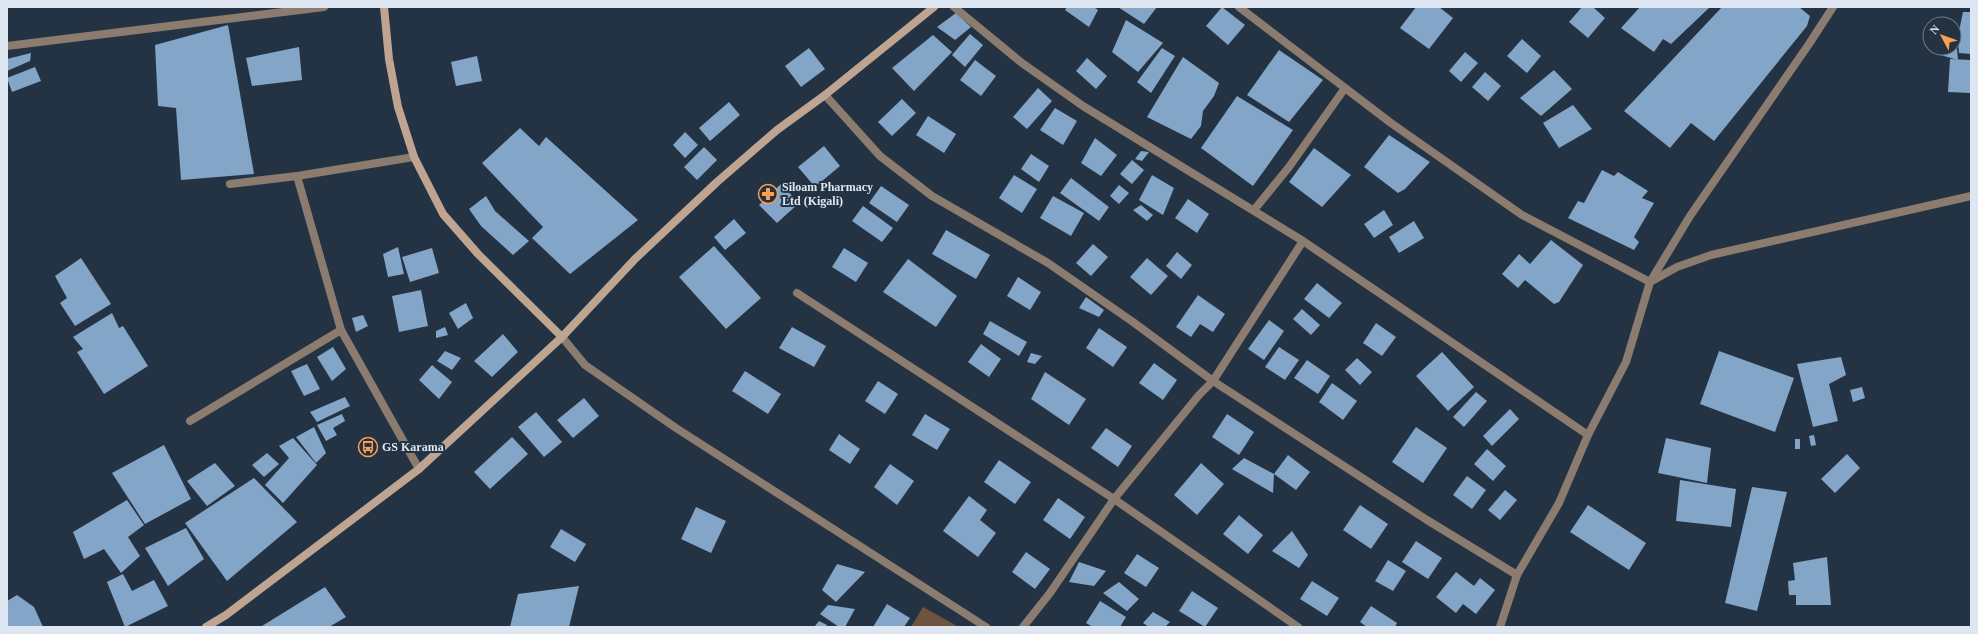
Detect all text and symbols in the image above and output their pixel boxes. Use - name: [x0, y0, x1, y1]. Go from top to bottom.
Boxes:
- north arrow: [1922, 16, 1962, 56]
- text: N: [1927, 22, 1942, 36]
- place label: Siloam Pharmacy Ltd (Kigali): [782, 180, 873, 208]
- pharmacy icon: Siloam Pharmacy Ltd (Kigali): [757, 183, 779, 205]
- bus stop icon: GS Karama: [357, 436, 379, 458]
- place label: GS Karama: [382, 440, 444, 454]

